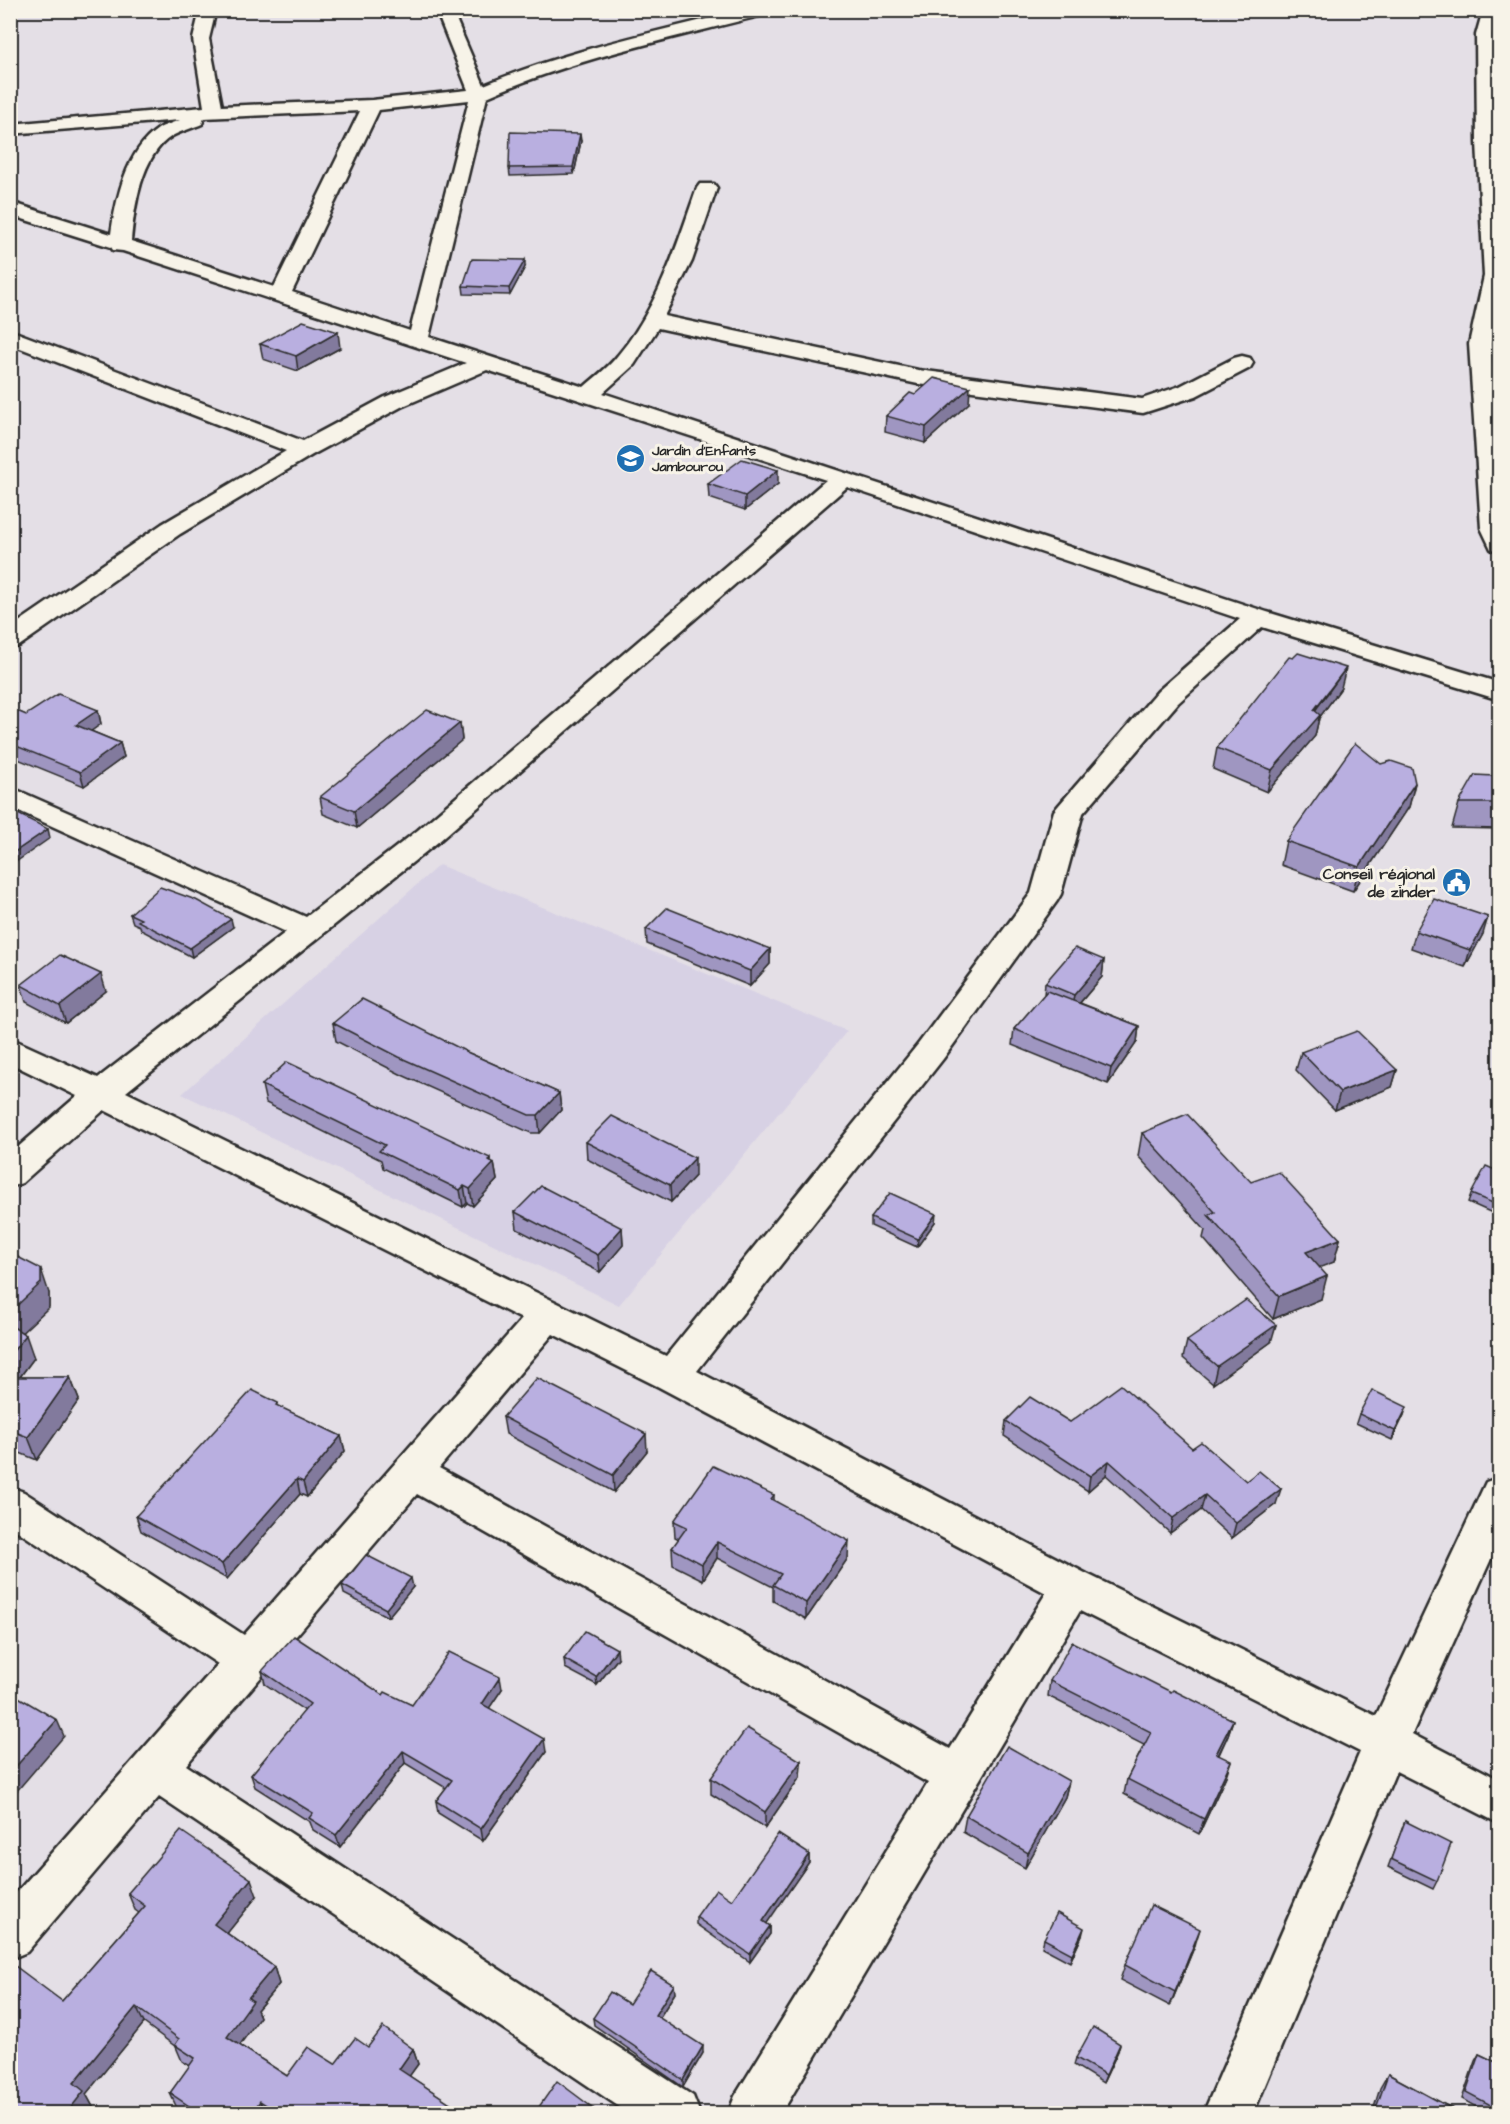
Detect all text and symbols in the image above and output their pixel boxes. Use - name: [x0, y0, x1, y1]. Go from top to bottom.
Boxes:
- place label: Jardin d'Enfants Jambourou: [651, 441, 756, 477]
- school or university icon: Jardin d'Enfants Jambourou: [615, 442, 647, 474]
- place label: Conseil régional de zinder: [1323, 863, 1435, 903]
- public building icon: Conseil régional de zinder: [1440, 866, 1472, 898]

